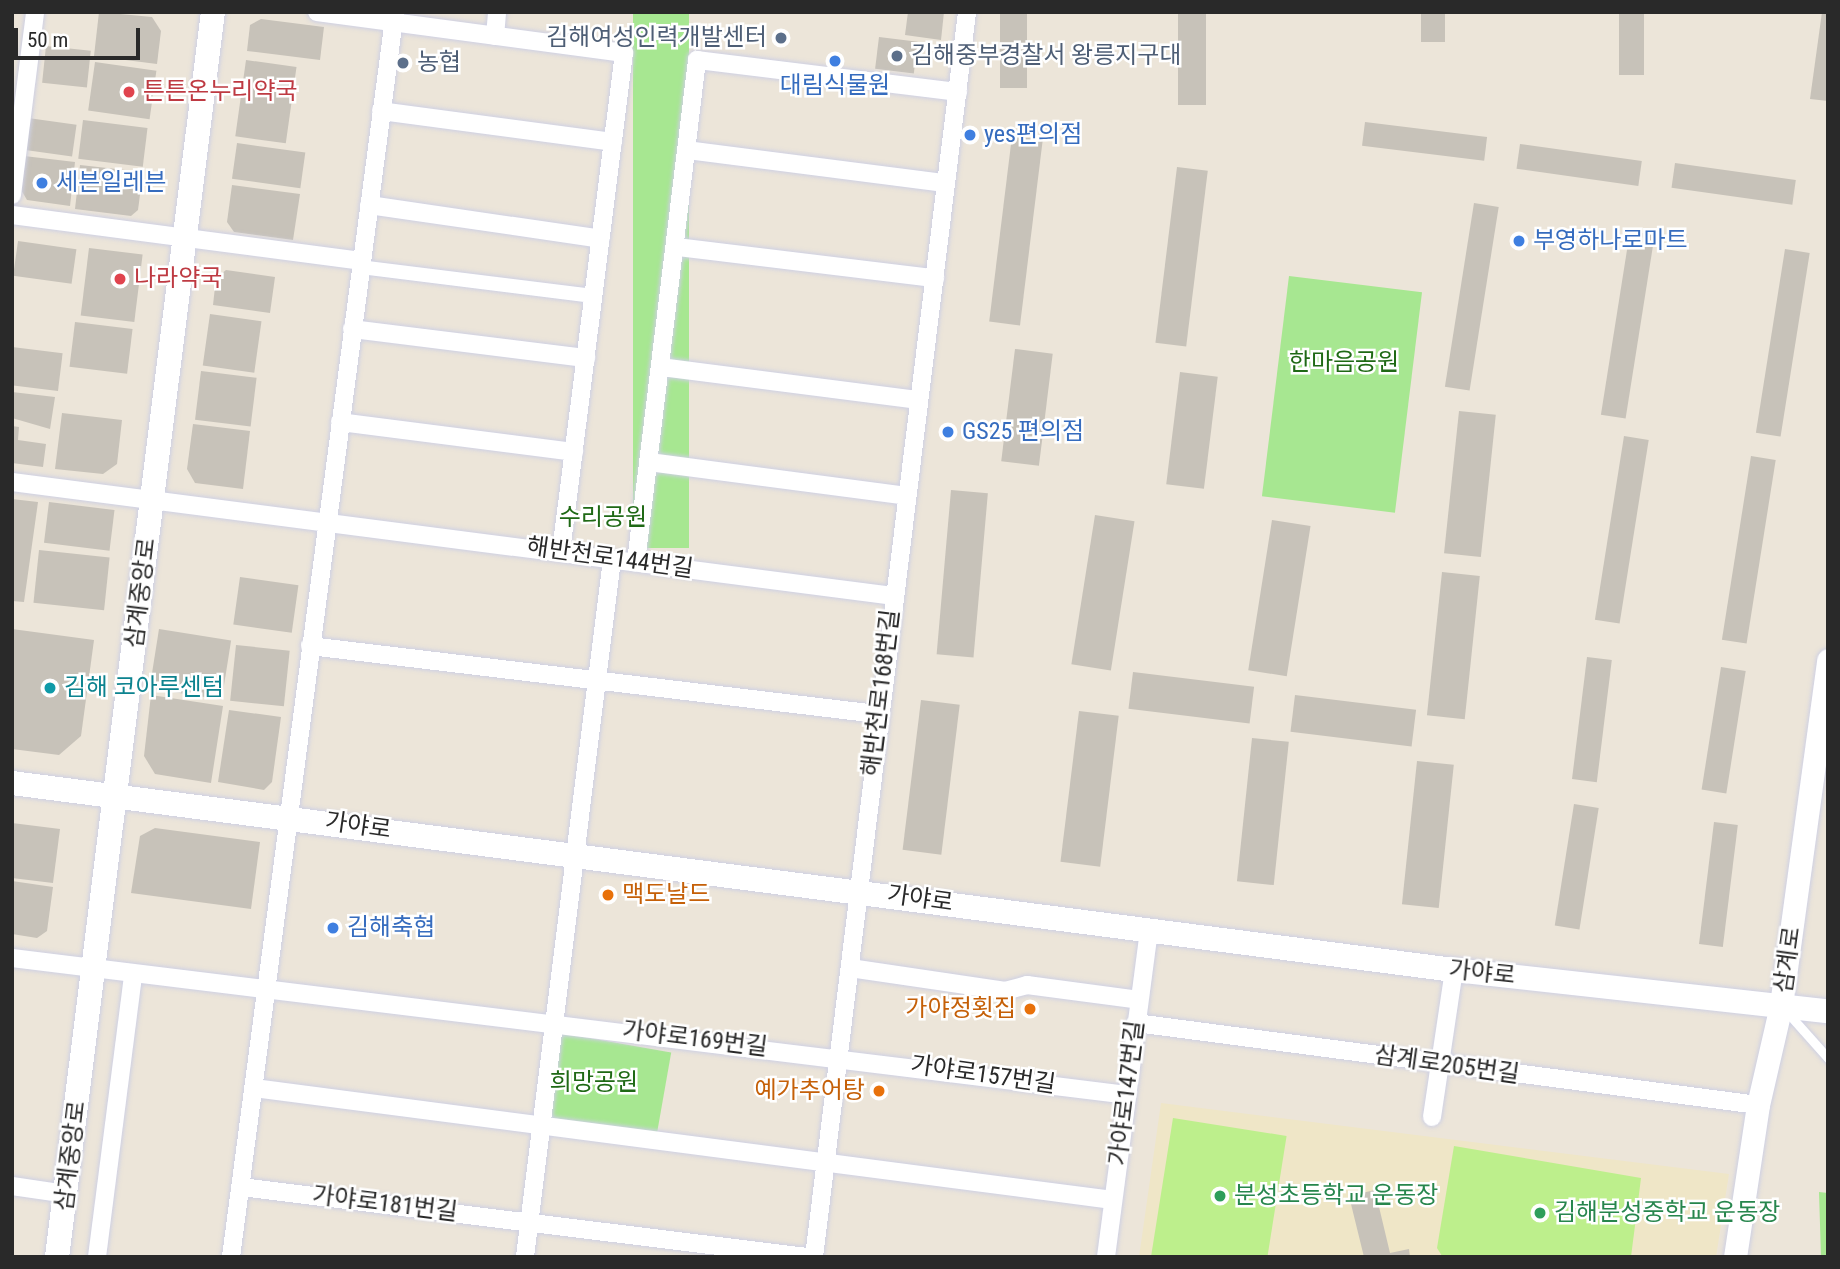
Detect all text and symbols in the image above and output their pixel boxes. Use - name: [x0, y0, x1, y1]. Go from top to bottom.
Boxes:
- scale bar: [18, 14, 144, 58]
- place label: 김해여성인력개발센터: [546, 24, 767, 52]
- text: 50 m: [27, 28, 68, 52]
- marker: 김해여성인력개발센터: [773, 30, 789, 46]
- place label: 김해중부경찰서 왕릉지구대: [911, 42, 1181, 70]
- marker: 김해중부경찰서 왕릉지구대: [889, 48, 905, 64]
- place label: 농협: [417, 49, 461, 77]
- marker: 대림식물원: [827, 53, 843, 69]
- marker: 농협: [395, 55, 411, 71]
- place label: 대림식물원: [780, 72, 890, 100]
- place label: 튼튼온누리약국: [143, 78, 298, 106]
- marker: 튼튼온누리약국: [121, 84, 137, 100]
- place label: yes편의점: [984, 121, 1082, 149]
- marker: yes편의점: [962, 127, 978, 143]
- place label: 세븐일레븐: [56, 169, 166, 197]
- marker: 세븐일레븐: [34, 175, 50, 191]
- place label: 부영하나로마트: [1533, 227, 1688, 255]
- marker: 부영하나로마트: [1511, 233, 1527, 249]
- place label: 나라약국: [134, 265, 222, 293]
- marker: 나라약국: [112, 271, 128, 287]
- park label: 한마음공원: [1289, 349, 1399, 377]
- place label: GS25 편의점: [962, 418, 1084, 446]
- marker: GS25 편의점: [940, 424, 956, 440]
- park label: 수리공원: [559, 504, 647, 532]
- street label: 해반천로144번길: [525, 532, 695, 584]
- street label: 삼계중앙로: [120, 536, 162, 650]
- street label: 해반천로168번길: [856, 608, 906, 778]
- place label: 김해 코아루센텀: [64, 674, 224, 702]
- marker: 김해 코아루센텀: [42, 680, 58, 696]
- street label: 가야로: [323, 807, 393, 845]
- street label: 가야로: [885, 880, 955, 918]
- place label: 맥도날드: [622, 881, 710, 909]
- marker: 맥도날드: [600, 887, 616, 903]
- place label: 김해축협: [347, 914, 435, 942]
- marker: 김해축협: [325, 920, 341, 936]
- street label: 삼계로: [1769, 925, 1807, 995]
- street label: 가야로: [1448, 955, 1516, 991]
- place label: 가야정횟집: [906, 995, 1016, 1023]
- marker: 가야정횟집: [1022, 1001, 1038, 1017]
- street label: 가야로169번길: [621, 1016, 769, 1062]
- street label: 가야로147번길: [1104, 1019, 1150, 1167]
- street label: 삼계로205번길: [1373, 1041, 1521, 1089]
- street label: 가야로157번길: [909, 1051, 1057, 1099]
- park label: 희망공원: [550, 1069, 638, 1097]
- place label: 예가추어탕: [755, 1077, 865, 1105]
- marker: 예가추어탕: [871, 1083, 887, 1099]
- street label: 삼계중앙로: [50, 1099, 92, 1213]
- street label: 가야로181번길: [311, 1181, 459, 1227]
- place label: 분성초등학교 운동장: [1234, 1182, 1438, 1210]
- marker: 분성초등학교 운동장: [1212, 1188, 1228, 1204]
- place label: 김해분성중학교 운동장: [1554, 1199, 1780, 1227]
- marker: 김해분성중학교 운동장: [1532, 1205, 1548, 1221]

